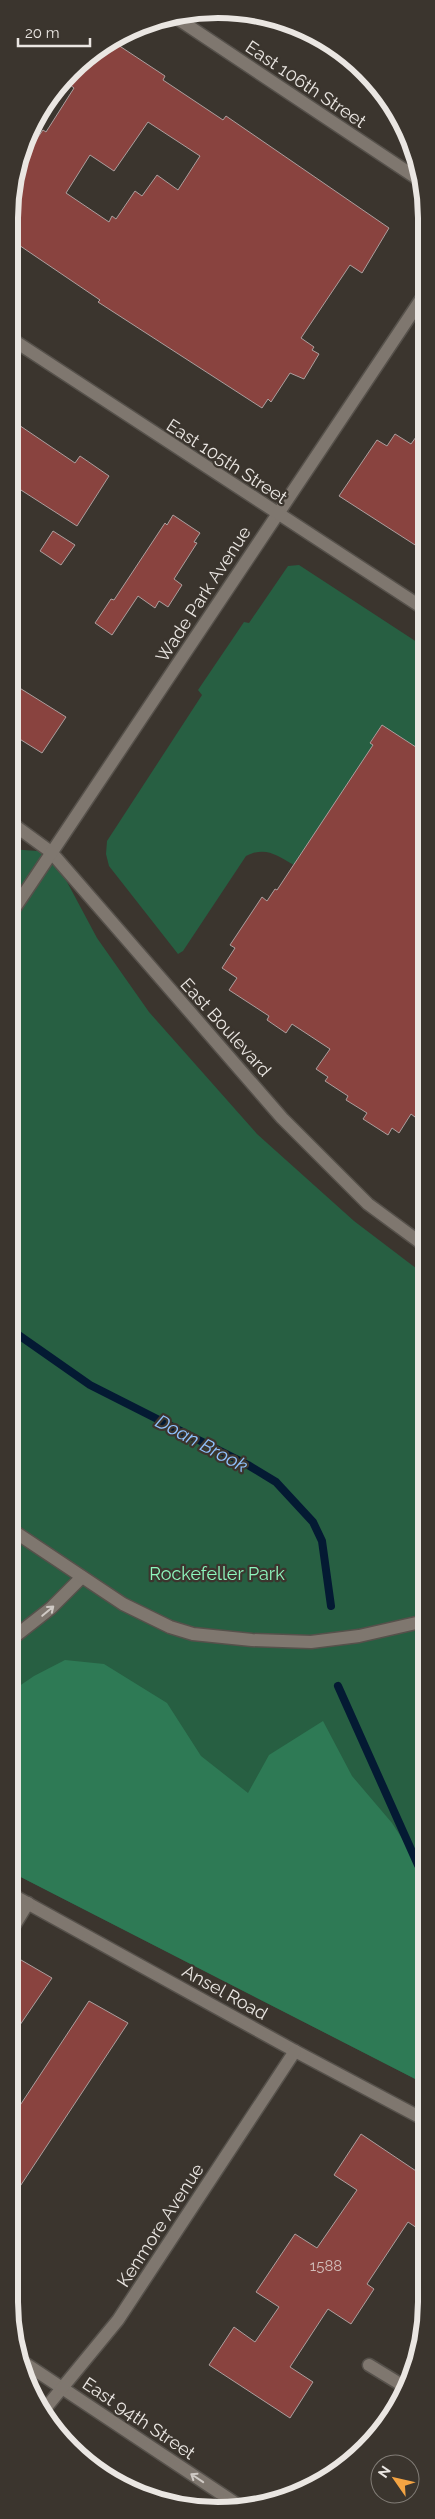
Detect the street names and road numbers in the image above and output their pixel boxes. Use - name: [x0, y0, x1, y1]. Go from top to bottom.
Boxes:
- street label: East 106th Street: [242, 36, 370, 132]
- street label: East 105th Street: [163, 414, 291, 508]
- street label: Wade Park Avenue: [151, 522, 255, 666]
- street label: East Boulevard: [176, 973, 276, 1081]
- street label: Ansel Road: [179, 1960, 271, 2024]
- street label: Kenmore Avenue: [112, 2159, 208, 2291]
- street label: East 94th Street: [79, 2373, 199, 2463]

